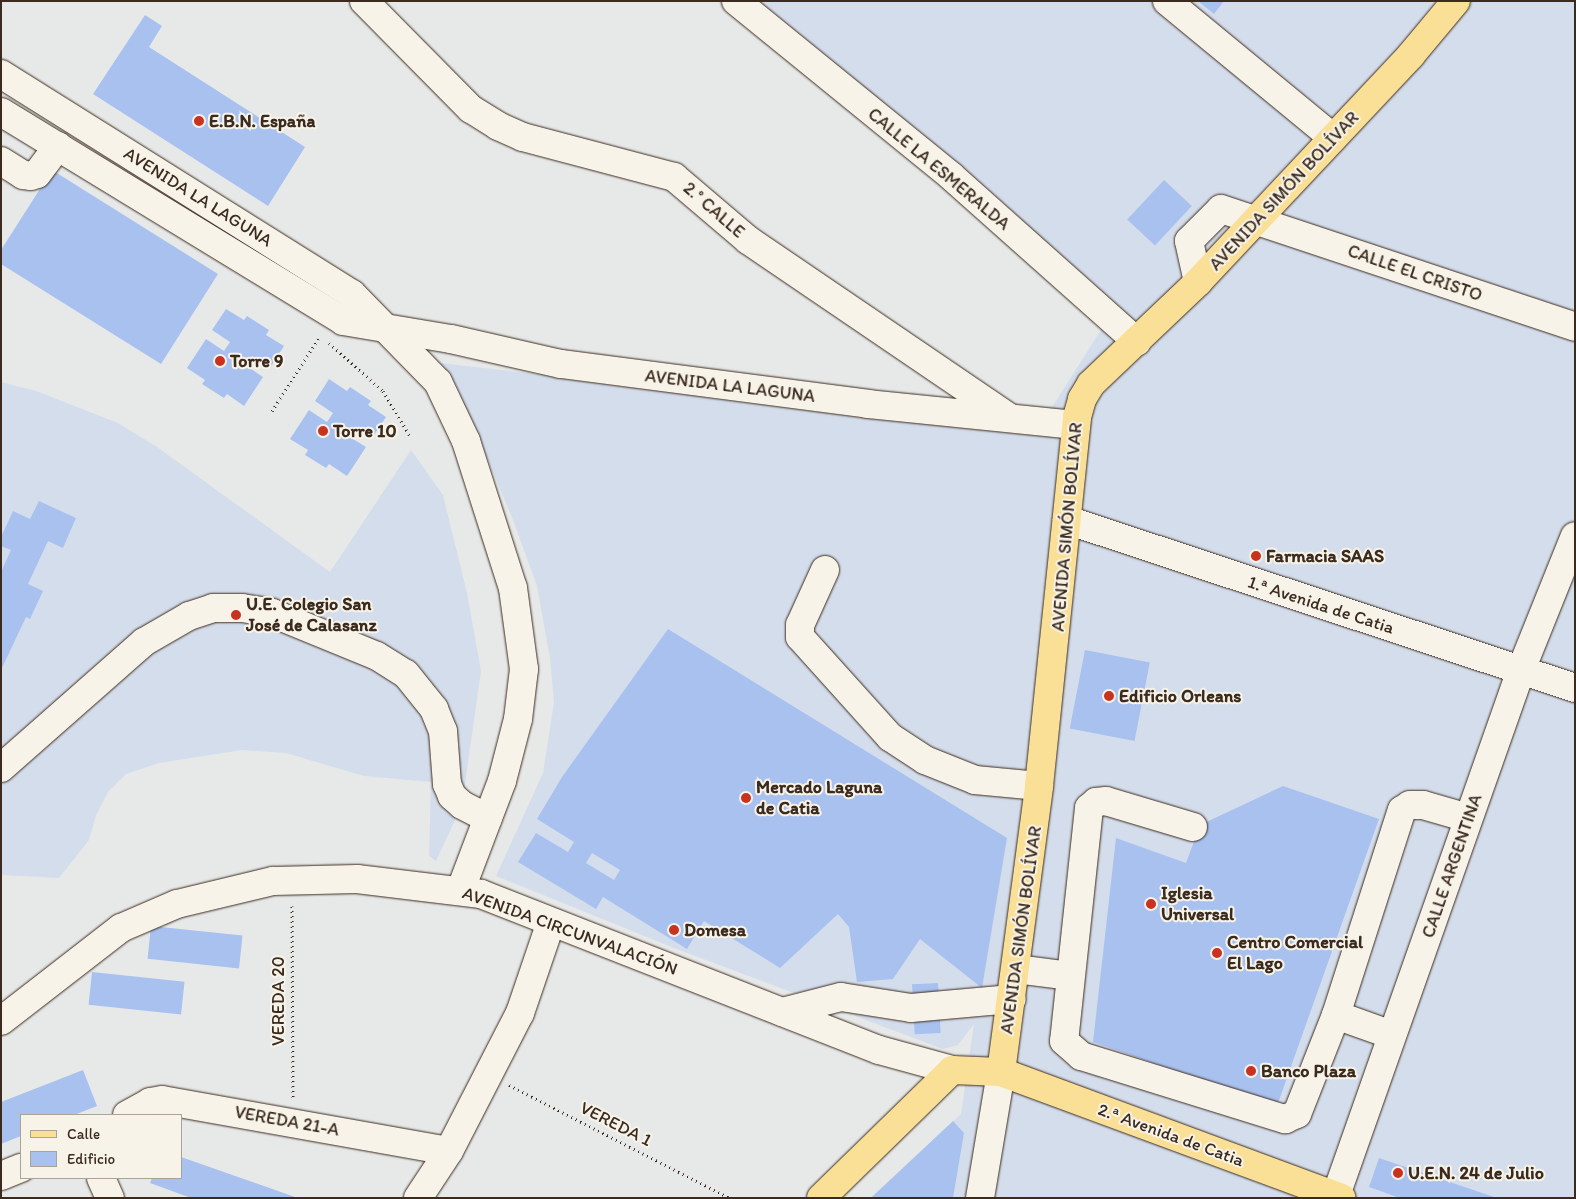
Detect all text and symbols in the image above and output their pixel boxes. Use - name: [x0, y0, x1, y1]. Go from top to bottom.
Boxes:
- street label: CALLE LA ESMERALDA: [863, 103, 1015, 235]
- street label: AVENIDA SIMÓN BOLÍVAR: [1204, 106, 1364, 276]
- place label: E.B.N. España: [209, 110, 315, 132]
- marker: E.B.N. España: [193, 115, 205, 127]
- street label: AVENIDA LA LAGUNA: [120, 142, 276, 252]
- street label: 2.° CALLE: [679, 177, 749, 243]
- street label: CALLE EL CRISTO: [1345, 240, 1485, 306]
- place label: Torre 9: [230, 350, 283, 372]
- marker: Torre 9: [214, 355, 226, 367]
- street label: AVENIDA LA LAGUNA: [644, 365, 816, 407]
- place label: Torre 10: [333, 420, 397, 442]
- street label: AVENIDA SIMÓN BOLÍVAR: [1047, 420, 1087, 634]
- marker: Torre 10: [317, 425, 329, 437]
- place label: Farmacia SAAS: [1266, 545, 1384, 567]
- marker: Farmacia SAAS: [1250, 550, 1262, 562]
- street label: 1.ª Avenida de Catia: [1245, 571, 1397, 639]
- place label: U.E. Colegio San José de Calasanz: [246, 594, 378, 636]
- marker: U.E. Colegio San José de Calasanz: [230, 609, 242, 621]
- place label: Edificio Orleans: [1119, 685, 1242, 707]
- marker: Edificio Orleans: [1103, 690, 1115, 702]
- place label: Mercado Laguna de Catia: [756, 777, 882, 820]
- street label: CALLE ARGENTINA: [1417, 790, 1487, 942]
- marker: Mercado Laguna de Catia: [740, 792, 752, 804]
- street label: AVENIDA SIMÓN BOLÍVAR: [996, 824, 1046, 1036]
- street label: AVENIDA CIRCUNVALACIÓN: [460, 882, 680, 980]
- place label: Iglesia Universal: [1161, 883, 1234, 926]
- marker: Iglesia Universal: [1145, 898, 1157, 910]
- place label: Domesa: [684, 919, 746, 941]
- marker: Domesa: [668, 924, 680, 936]
- place label: Centro Comercial El Lago: [1227, 932, 1363, 974]
- marker: Centro Comercial El Lago: [1211, 947, 1223, 959]
- street label: VEREDA 20: [267, 956, 289, 1046]
- place label: Banco Plaza: [1261, 1060, 1355, 1082]
- marker: Banco Plaza: [1245, 1065, 1257, 1077]
- street label: VEREDA 1: [577, 1097, 655, 1151]
- street label: 2.ª Avenida de Catia: [1095, 1098, 1247, 1172]
- street label: VEREDA 21-A: [233, 1101, 341, 1141]
- legend: [20, 1114, 182, 1179]
- text: Calle: [67, 1125, 100, 1143]
- text: Edificio: [67, 1150, 115, 1168]
- place label: U.E.N. 24 de Julio: [1408, 1162, 1544, 1184]
- marker: U.E.N. 24 de Julio: [1392, 1167, 1404, 1179]

